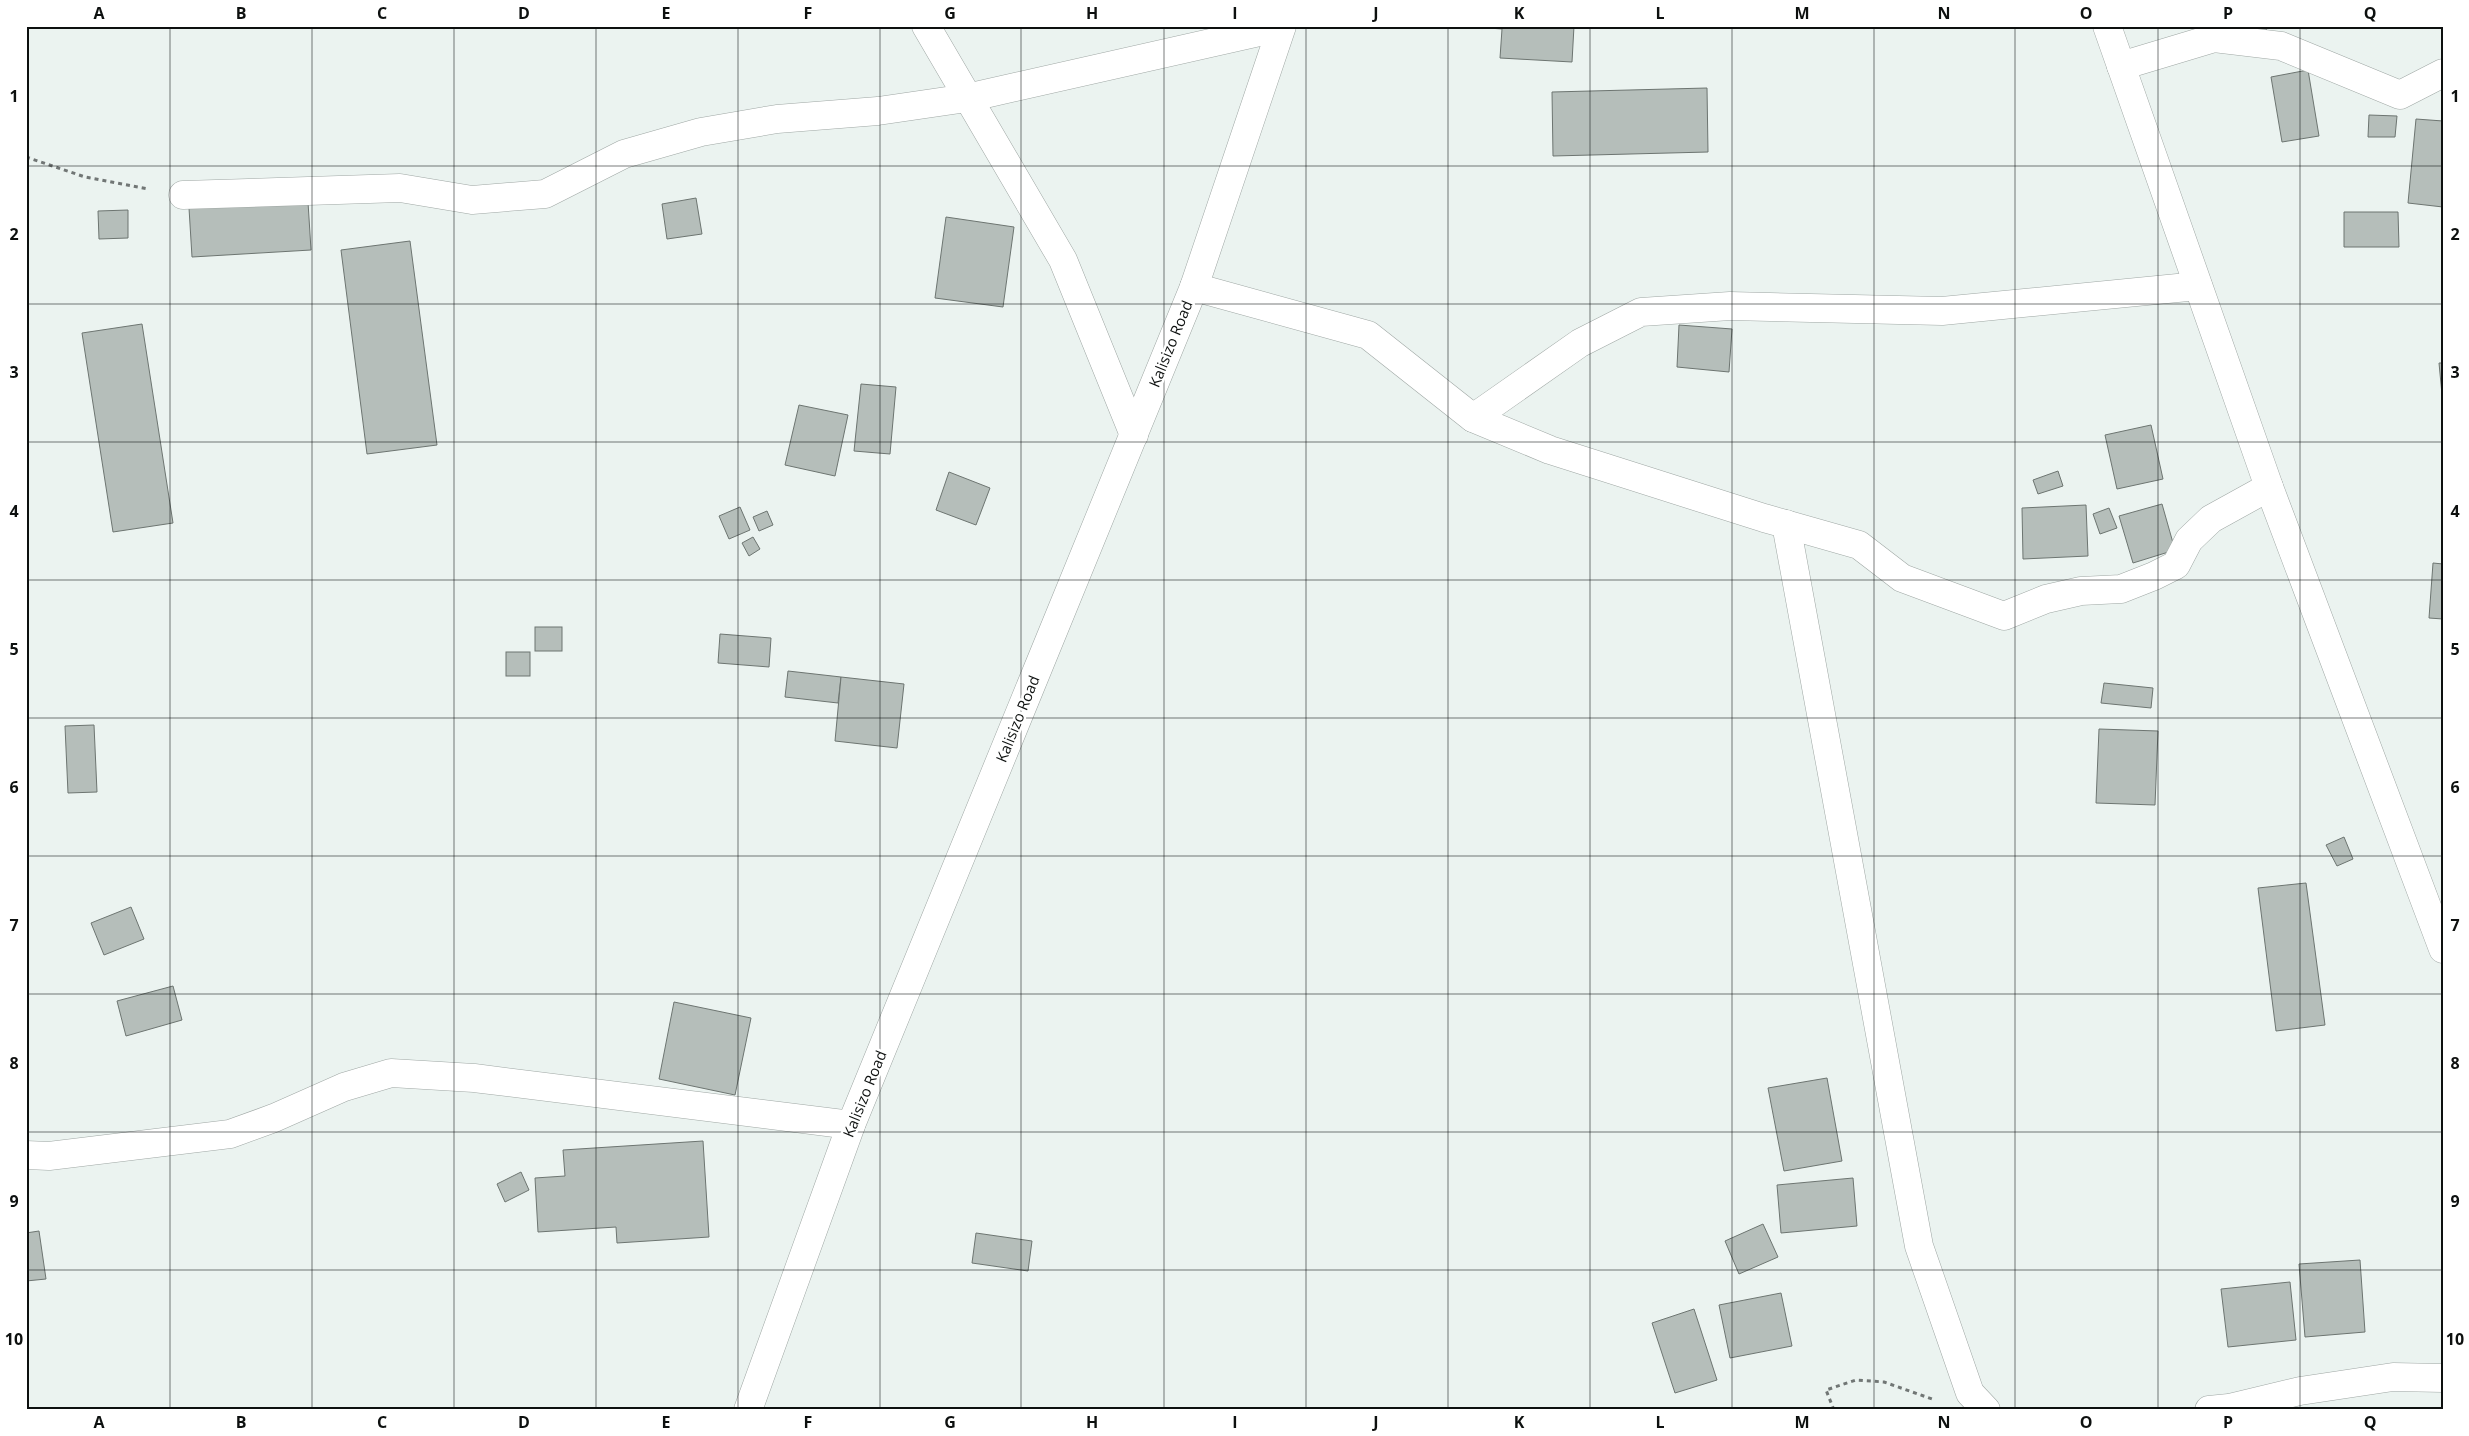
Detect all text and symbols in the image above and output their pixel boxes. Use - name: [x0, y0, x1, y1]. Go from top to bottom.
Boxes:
- text: A: [93, 2, 105, 24]
- text: B: [236, 2, 246, 24]
- text: C: [377, 2, 387, 24]
- text: D: [518, 2, 530, 24]
- text: E: [662, 2, 671, 24]
- text: F: [804, 2, 812, 24]
- text: G: [944, 2, 956, 24]
- text: H: [1086, 2, 1098, 24]
- text: I: [1232, 2, 1238, 24]
- text: J: [1371, 2, 1379, 24]
- text: K: [1514, 2, 1525, 24]
- text: L: [1655, 2, 1665, 24]
- text: M: [1794, 2, 1810, 24]
- text: N: [1937, 2, 1951, 24]
- text: O: [2080, 2, 2092, 24]
- text: P: [2223, 2, 2233, 24]
- text: Q: [2364, 2, 2376, 24]
- text: 1: [9, 85, 19, 107]
- text: 1: [2450, 85, 2460, 107]
- text: 2: [9, 223, 19, 245]
- text: 2: [2450, 223, 2460, 245]
- street label: Kalisizo Road: [1144, 297, 1197, 390]
- text: 3: [9, 361, 19, 383]
- text: 3: [2450, 361, 2460, 383]
- text: 4: [9, 500, 19, 522]
- text: 4: [2450, 500, 2460, 522]
- text: 5: [9, 638, 19, 660]
- text: 5: [2450, 638, 2460, 660]
- street label: Kalisizo Road: [991, 672, 1044, 765]
- text: 6: [9, 776, 19, 798]
- text: 6: [2450, 776, 2460, 798]
- text: 7: [9, 914, 19, 936]
- text: 7: [2450, 914, 2460, 936]
- street label: Kalisizo Road: [838, 1047, 891, 1140]
- text: 8: [9, 1052, 19, 1074]
- text: 8: [2450, 1052, 2460, 1074]
- text: 9: [9, 1190, 19, 1212]
- text: 9: [2450, 1190, 2460, 1212]
- text: 10: [5, 1328, 23, 1350]
- text: 10: [2446, 1328, 2464, 1350]
- text: A: [93, 1411, 105, 1433]
- text: B: [236, 1411, 246, 1433]
- text: C: [377, 1411, 387, 1433]
- text: D: [518, 1411, 530, 1433]
- text: E: [662, 1411, 671, 1433]
- text: F: [804, 1411, 812, 1433]
- text: G: [944, 1411, 956, 1433]
- text: H: [1086, 1411, 1098, 1433]
- text: I: [1232, 1411, 1238, 1433]
- text: J: [1371, 1411, 1379, 1433]
- text: K: [1514, 1411, 1525, 1433]
- text: L: [1655, 1411, 1665, 1433]
- text: M: [1794, 1411, 1810, 1433]
- text: N: [1937, 1411, 1951, 1433]
- text: O: [2080, 1411, 2092, 1433]
- text: P: [2223, 1411, 2233, 1433]
- text: Q: [2364, 1411, 2376, 1433]

